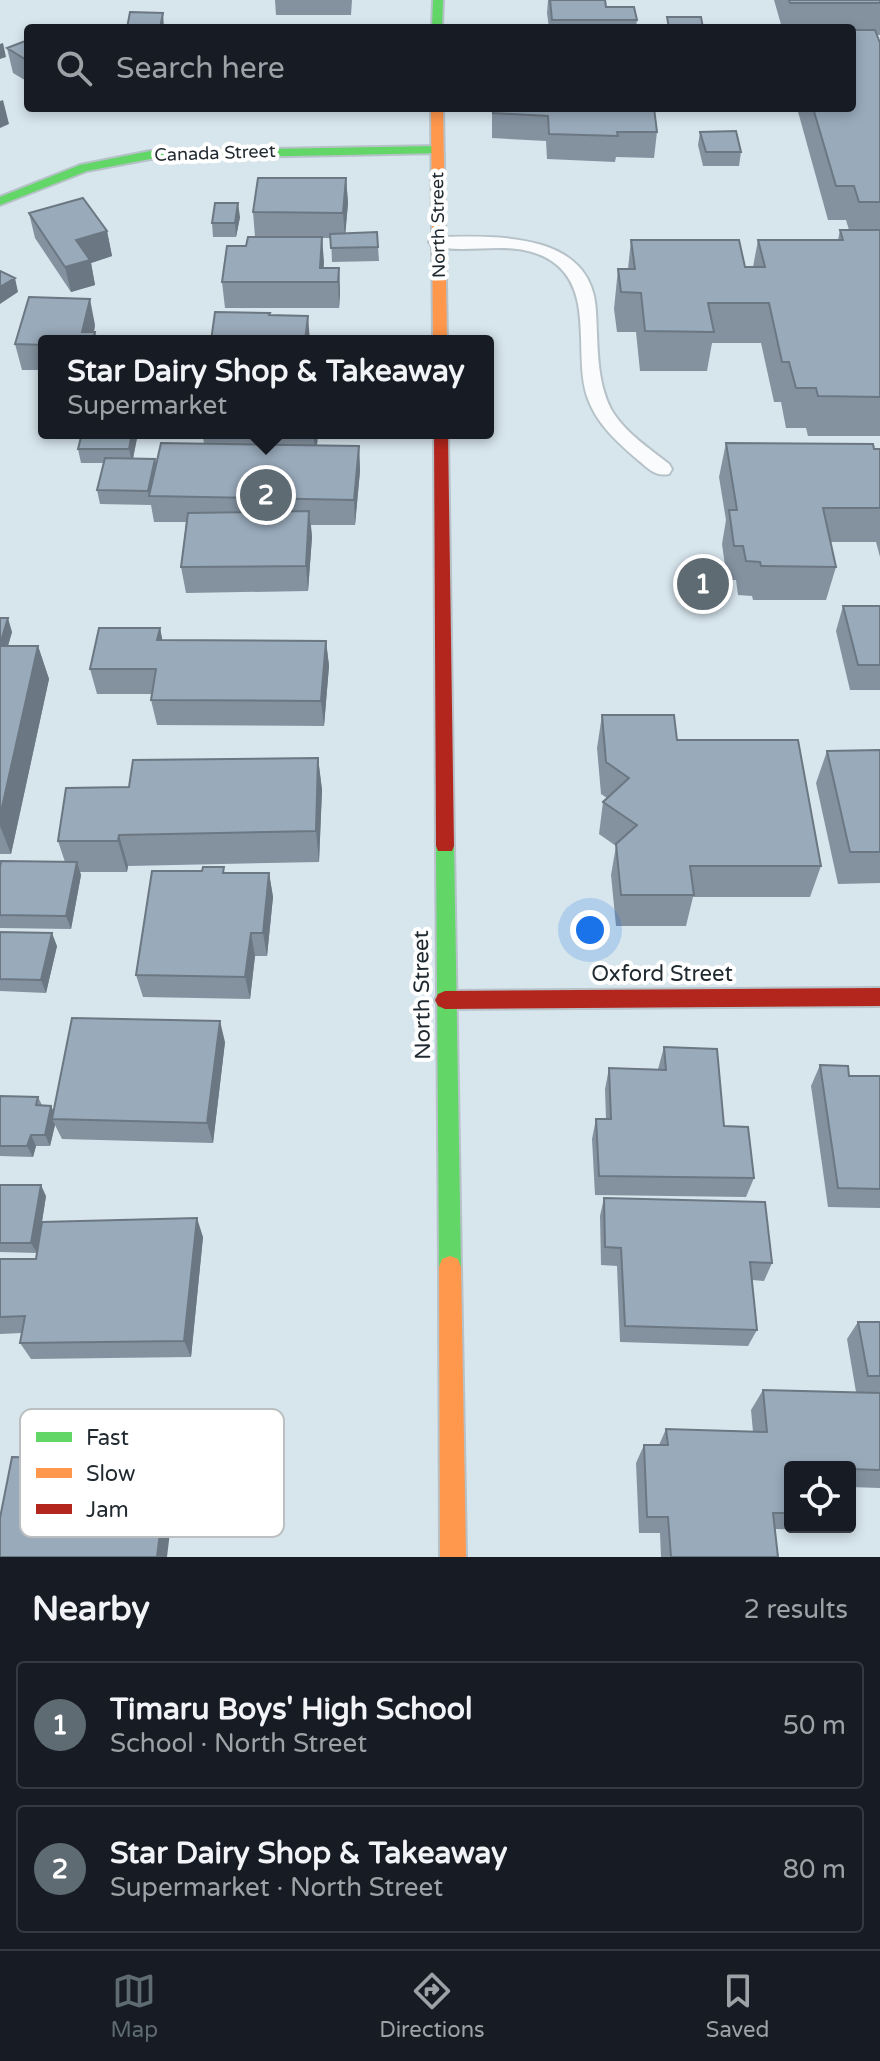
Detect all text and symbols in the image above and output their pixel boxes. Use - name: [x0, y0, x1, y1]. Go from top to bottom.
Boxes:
- search box: [24, 24, 856, 112]
- icon: search: [52, 46, 96, 90]
- text: Search here: [116, 50, 285, 87]
- street label: Canada Street: [154, 140, 276, 166]
- street label: North Street: [426, 172, 450, 278]
- popup: [38, 335, 494, 439]
- text: Star Dairy Shop & Takeaway: [67, 353, 465, 390]
- text: Supermarket: [67, 390, 227, 421]
- pin: 2: [240, 465, 292, 525]
- pin: 1: [677, 554, 729, 614]
- your location: [570, 910, 610, 950]
- street label: North Street: [408, 930, 436, 1060]
- street label: Oxford Street: [591, 961, 733, 987]
- legend: [20, 1409, 284, 1537]
- text: Fast: [86, 1425, 129, 1451]
- text: Slow: [86, 1461, 136, 1487]
- map controls: [784, 1461, 856, 1533]
- button: locate: [784, 1461, 856, 1533]
- text: Jam: [86, 1497, 129, 1523]
- text: Nearby: [32, 1589, 150, 1630]
- text: 2 results: [743, 1594, 848, 1625]
- text: Timaru Boys' High School: [110, 1691, 473, 1728]
- text: 1: [52, 1710, 68, 1741]
- text: 50 m: [783, 1710, 846, 1741]
- text: School · North Street: [110, 1728, 367, 1759]
- text: Star Dairy Shop & Takeaway: [110, 1835, 507, 1872]
- text: 2: [52, 1854, 68, 1885]
- text: 80 m: [783, 1854, 846, 1885]
- text: Supermarket · North Street: [110, 1872, 443, 1903]
- tab: Map: [111, 1969, 158, 2043]
- tab: Directions: [379, 1969, 485, 2043]
- tab: Saved: [706, 1969, 769, 2043]

